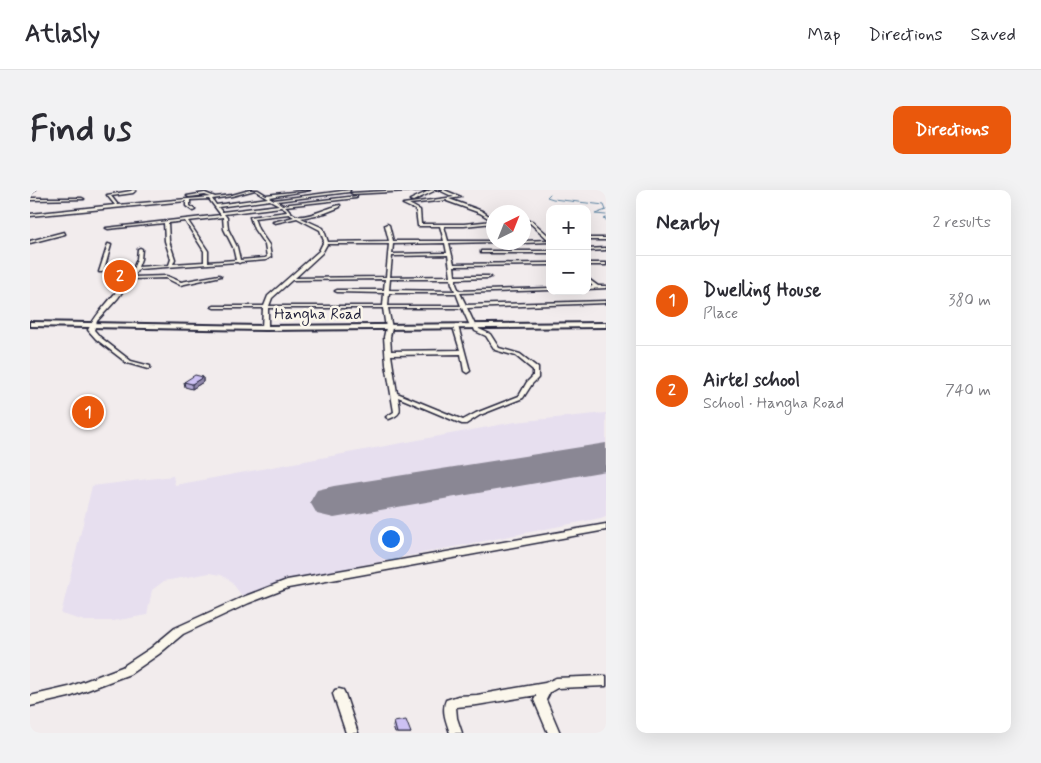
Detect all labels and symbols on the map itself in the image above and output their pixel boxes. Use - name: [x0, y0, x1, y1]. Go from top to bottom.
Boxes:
- north arrow: [486, 205, 531, 250]
- pin: 2: [104, 257, 136, 295]
- street label: Hangha Road: [274, 304, 362, 326]
- pin: 1: [72, 393, 104, 431]
- your location: [378, 526, 404, 552]

